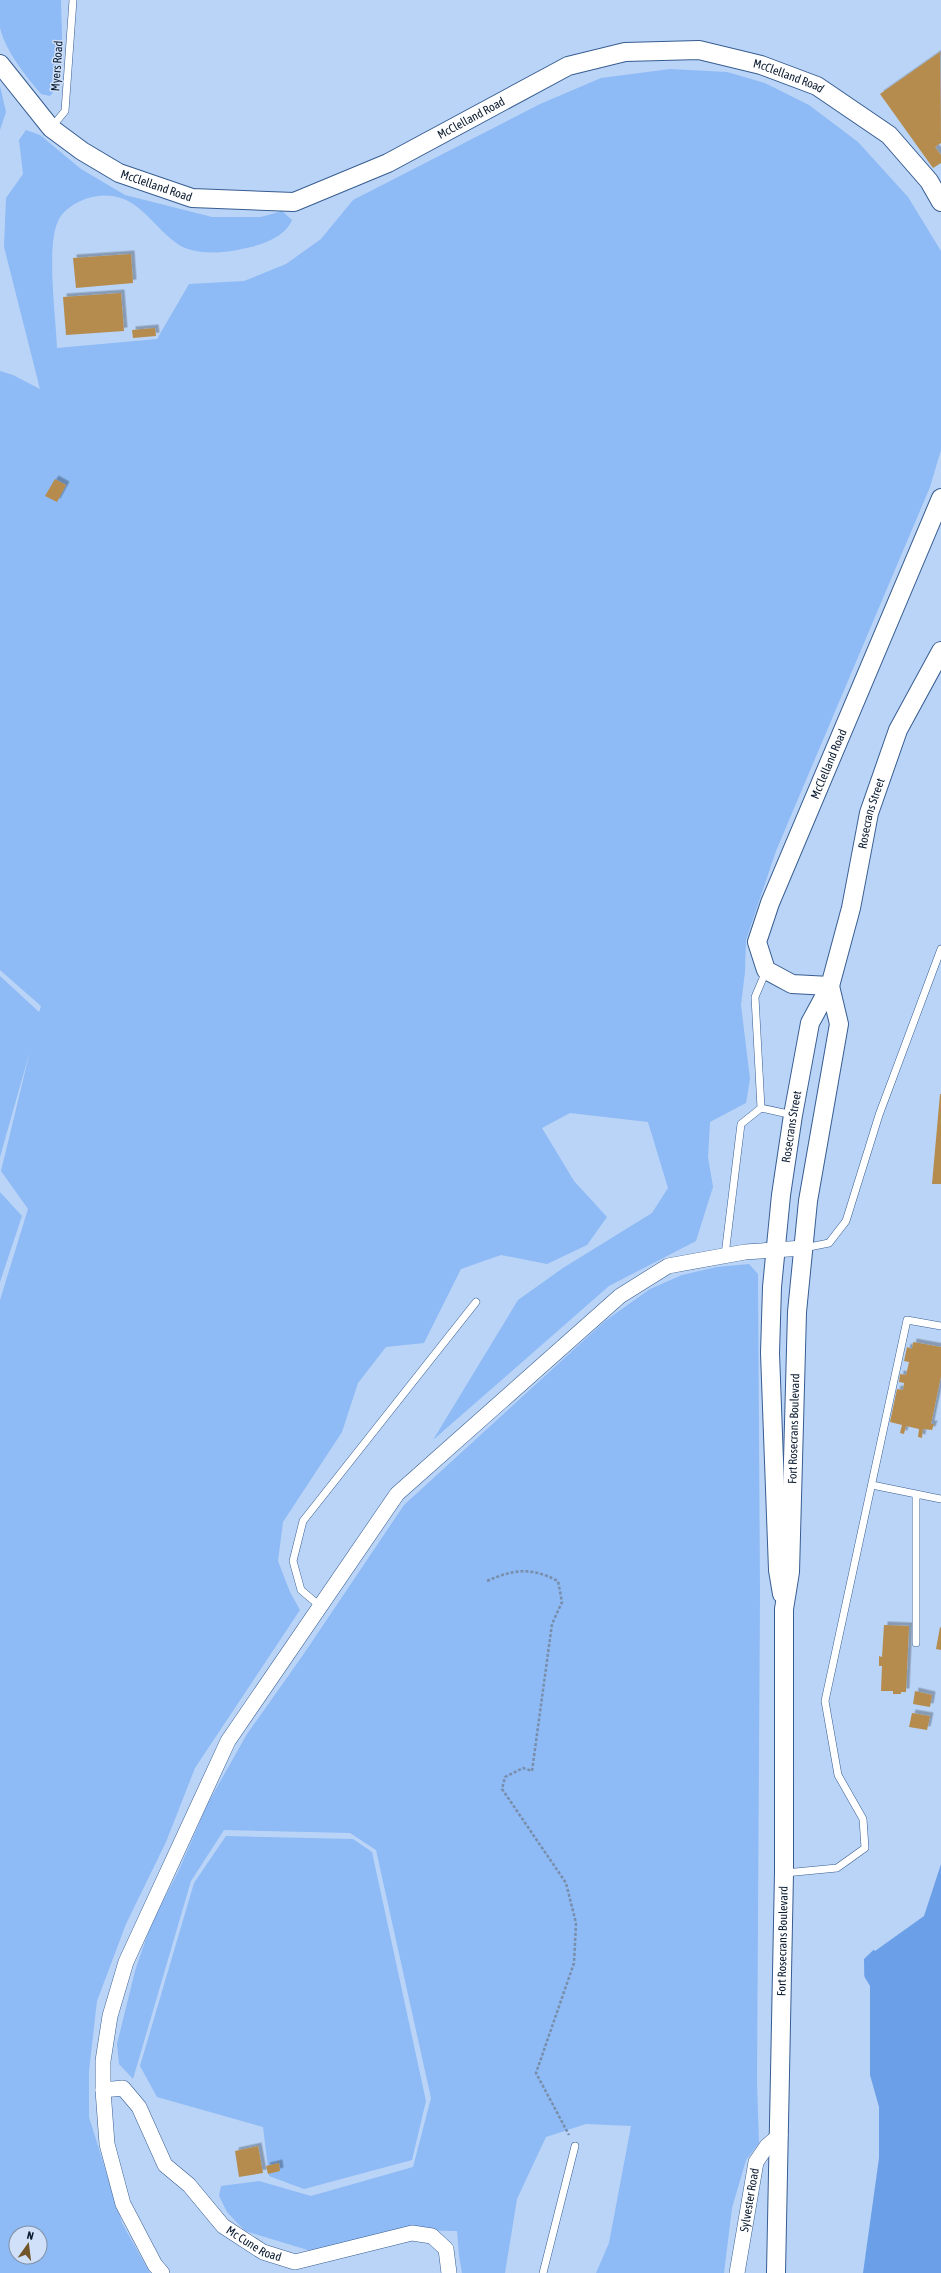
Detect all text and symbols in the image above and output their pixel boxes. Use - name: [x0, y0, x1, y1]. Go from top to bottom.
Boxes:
- street label: Myers Road: [48, 40, 66, 92]
- street label: McClelland Road: [752, 56, 827, 96]
- street label: McClelland Road: [435, 94, 507, 142]
- street label: McClelland Road: [119, 167, 194, 204]
- street label: McClelland Road: [808, 727, 850, 801]
- street label: Rosecrans Street: [855, 776, 888, 850]
- street label: Rosecrans Street: [779, 1089, 804, 1164]
- street label: Fort Rosecrans Boulevard: [785, 1373, 802, 1484]
- street label: Fort Rosecrans Boulevard: [775, 1886, 791, 1996]
- street label: Sylvester Road: [737, 2167, 762, 2233]
- street label: Mc Cune Road: [224, 2223, 283, 2264]
- north arrow: [8, 2225, 48, 2265]
- text: N: [26, 2229, 35, 2242]

